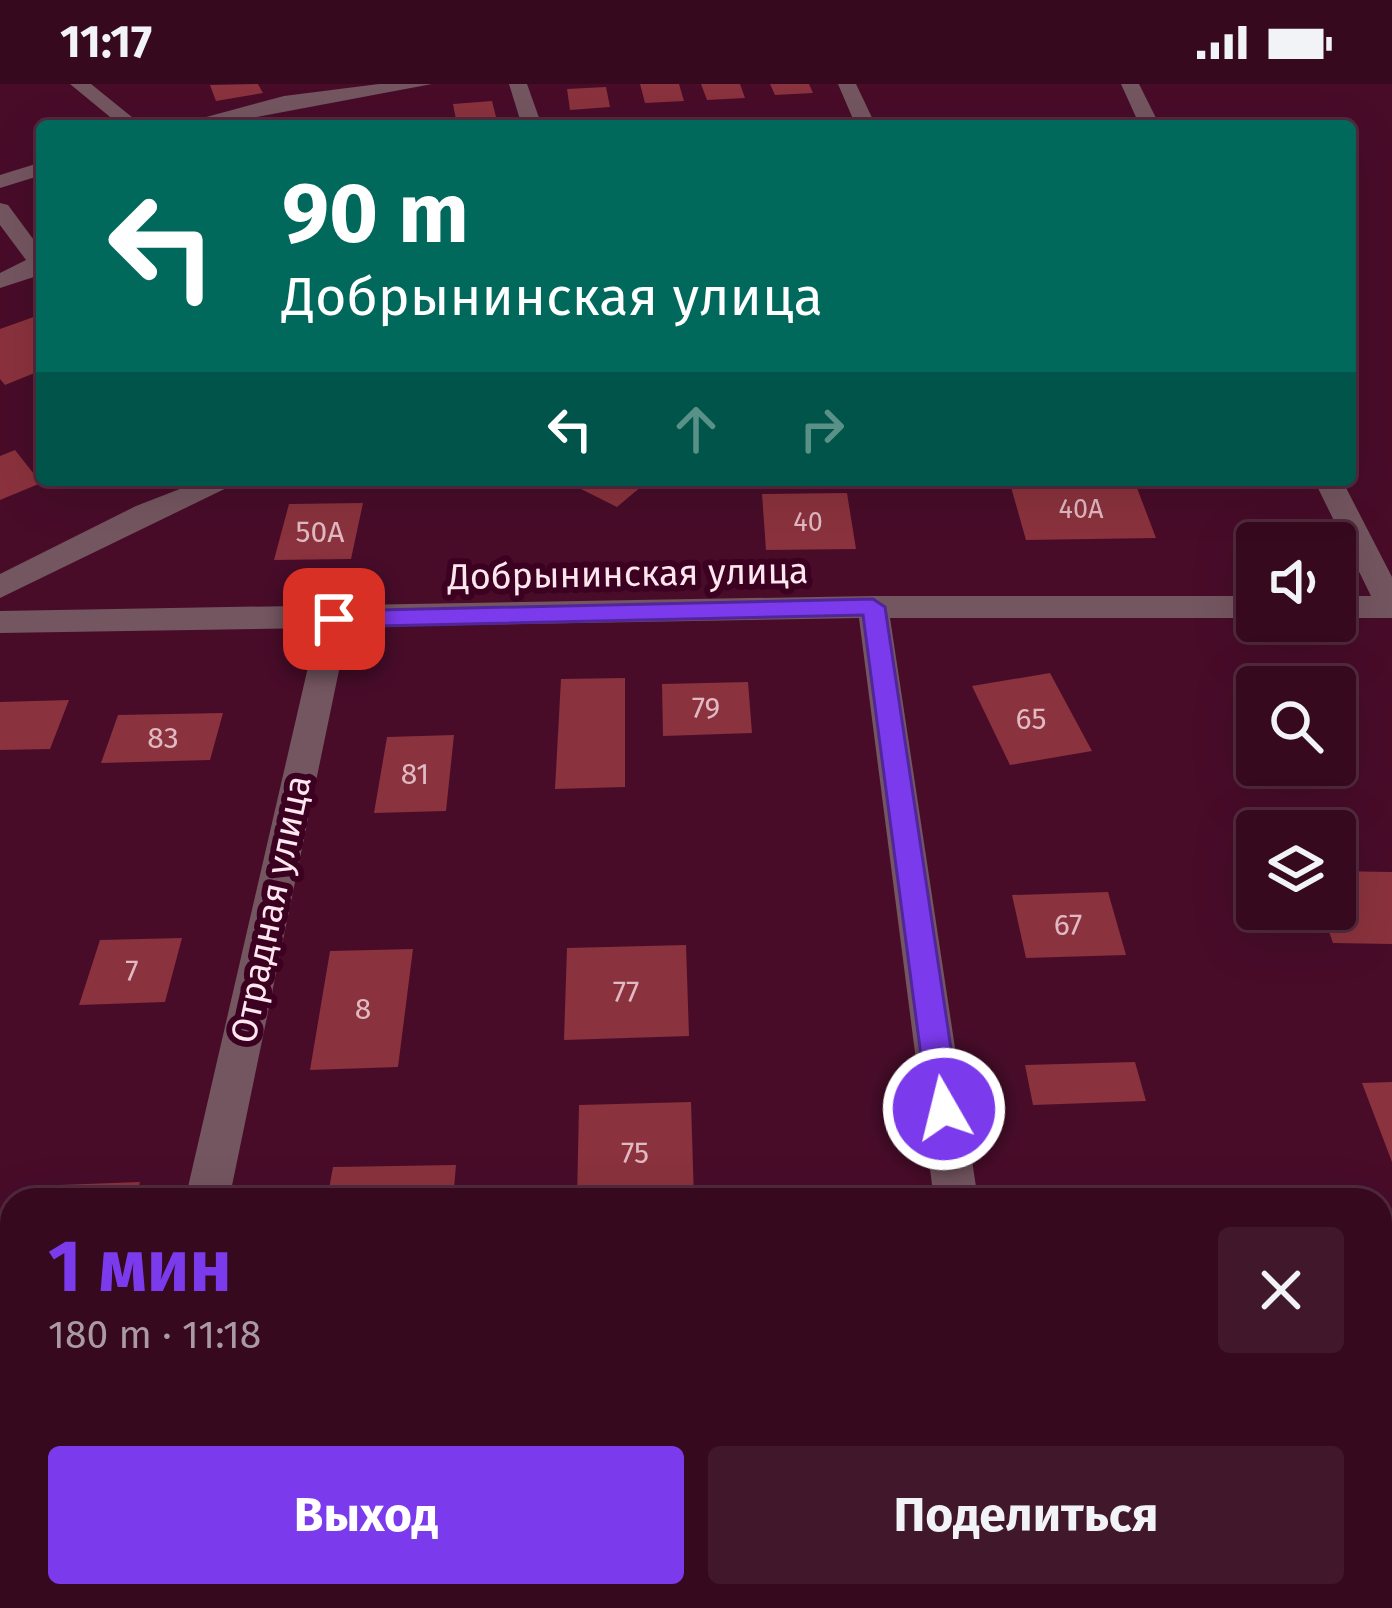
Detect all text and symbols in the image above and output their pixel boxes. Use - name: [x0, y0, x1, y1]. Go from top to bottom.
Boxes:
- text: 11:17: [60, 15, 152, 69]
- text: 90 m: [282, 163, 469, 264]
- icon: left: [84, 168, 240, 324]
- text: Добрынинская улица: [282, 265, 823, 329]
- icon: left: [537, 396, 603, 462]
- icon: ahead: [663, 396, 729, 462]
- icon: right: [789, 396, 855, 462]
- house number: 40А: [1059, 493, 1104, 525]
- house number: 40: [793, 506, 823, 538]
- house number: 50А: [296, 514, 345, 550]
- map controls: [1236, 522, 1356, 930]
- button: sound: [1236, 522, 1356, 642]
- street label: Добрынинская улица: [446, 549, 809, 599]
- pin: [283, 568, 385, 670]
- icon: arrive: [301, 586, 367, 652]
- button: search: [1236, 666, 1356, 786]
- house number: 79: [692, 690, 720, 726]
- house number: 65: [1016, 701, 1046, 737]
- house number: 83: [147, 720, 179, 756]
- house number: 81: [401, 756, 429, 792]
- street label: Отрадная улица: [221, 771, 321, 1047]
- button: layers: [1236, 810, 1356, 930]
- house number: 67: [1054, 907, 1082, 943]
- house number: 7: [125, 953, 139, 989]
- house number: 77: [613, 974, 639, 1010]
- house number: 8: [355, 991, 371, 1027]
- position arrow: [881, 1046, 1007, 1172]
- house number: 75: [621, 1135, 649, 1171]
- text: 1 мин: [48, 1224, 232, 1310]
- button: close: [1218, 1227, 1344, 1353]
- text: 180 m · 11:18: [48, 1312, 261, 1358]
- button: Выход: [48, 1446, 684, 1584]
- button: Поделиться: [708, 1446, 1344, 1584]

